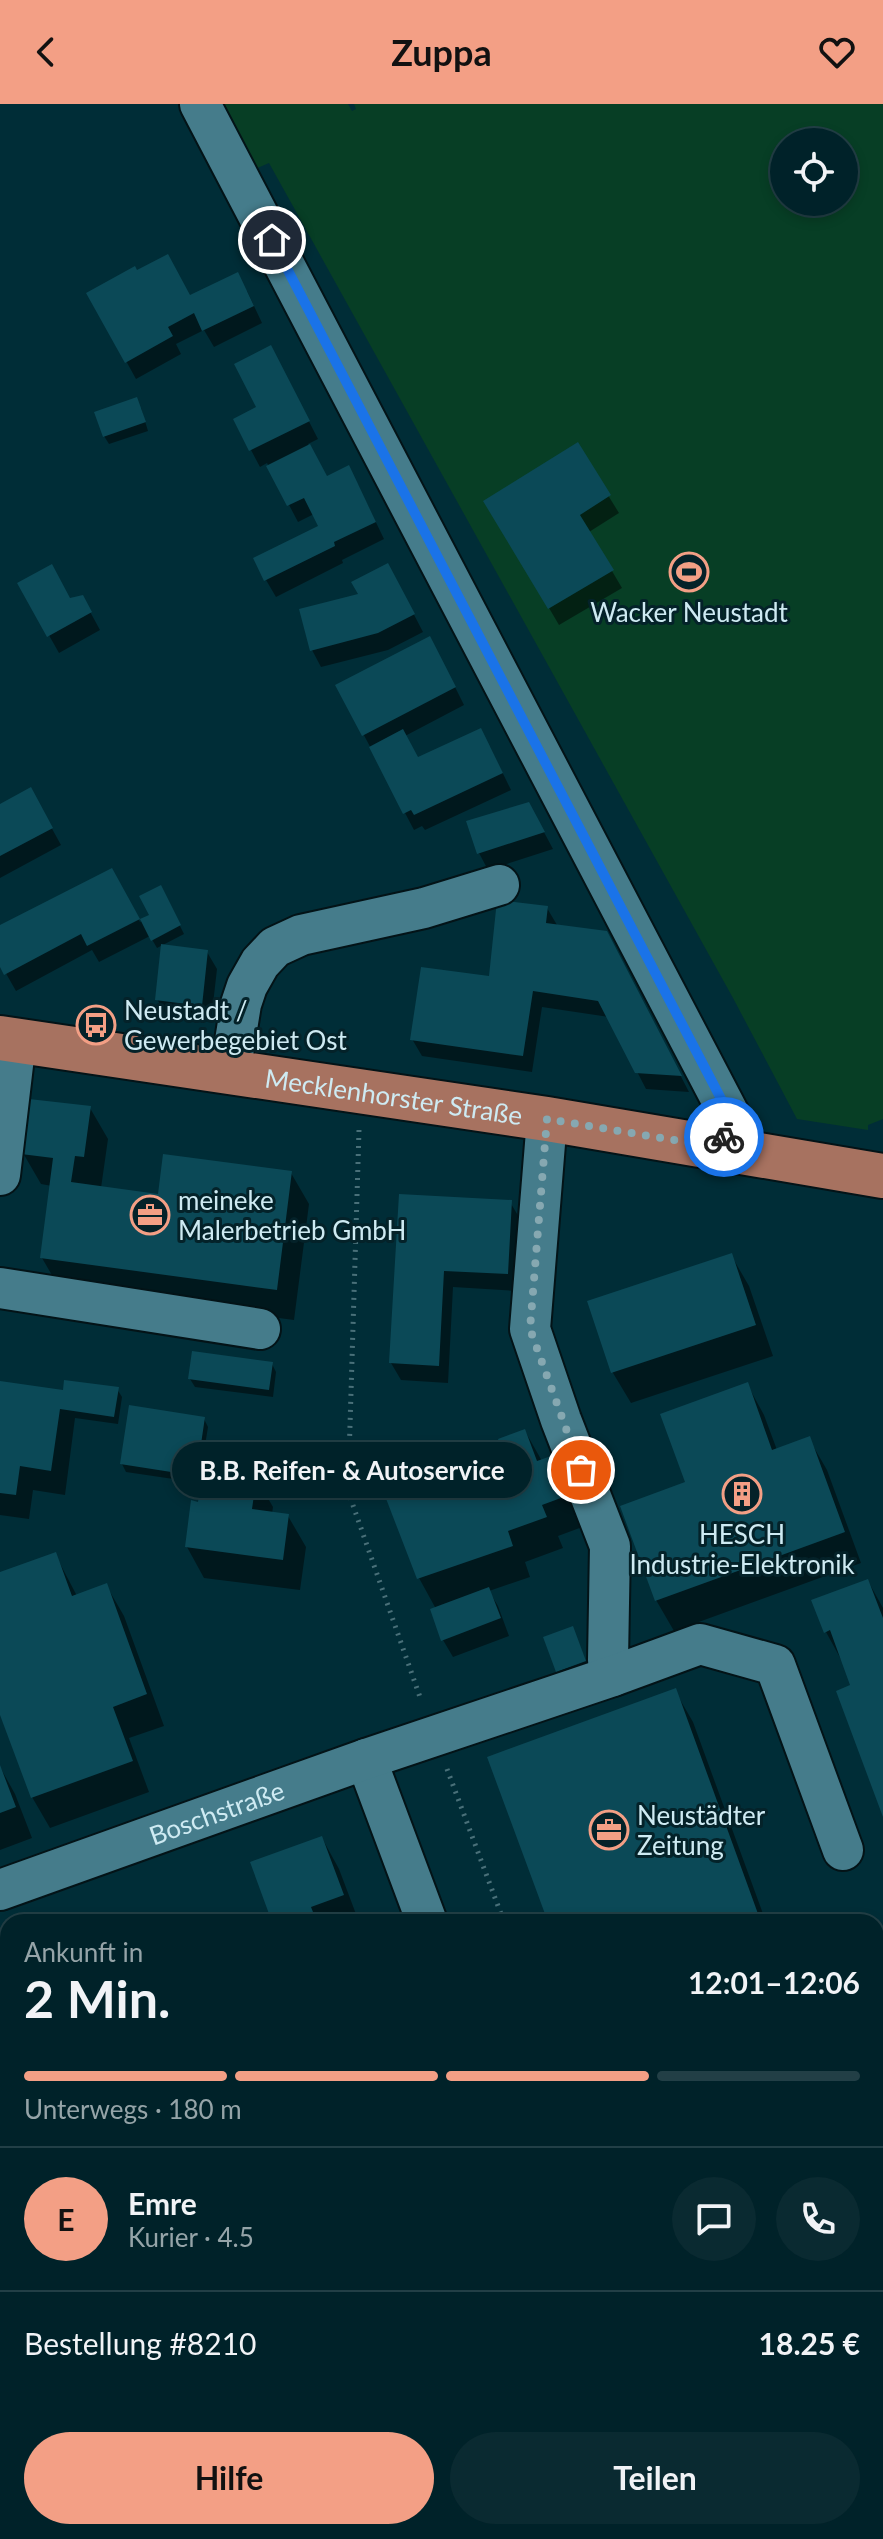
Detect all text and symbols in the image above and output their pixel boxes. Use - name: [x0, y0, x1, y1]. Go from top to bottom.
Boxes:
- icon: back: [24, 30, 68, 74]
- text: Zuppa: [391, 30, 492, 74]
- icon: heart: [815, 30, 859, 74]
- map controls: [770, 128, 858, 216]
- button: locate: [770, 128, 858, 216]
- pin: [238, 206, 306, 274]
- icon: home: [250, 218, 294, 262]
- sports icon: Wacker Neustadt: [668, 551, 710, 593]
- place label: Wacker Neustadt: [590, 596, 788, 628]
- place label: Neustadt / Gewerbegebiet Ost: [124, 994, 347, 1056]
- bus stop icon: Neustadt / Gewerbegebiet Ost: [75, 1004, 117, 1046]
- street label: Mecklenhorster Straße: [263, 1061, 525, 1131]
- courier: [684, 1097, 764, 1177]
- icon: bike: [702, 1115, 746, 1159]
- place label: meineke Malerbetrieb GmbH: [178, 1184, 406, 1246]
- office icon: meineke Malerbetrieb GmbH: [129, 1194, 171, 1236]
- pin: [547, 1436, 615, 1504]
- callout: B.B. Reifen- & Autoservice: [173, 1442, 533, 1498]
- icon: bag: [559, 1448, 603, 1492]
- text: B.B. Reifen- & Autoservice: [199, 1454, 505, 1486]
- building icon: HESCH Industrie-Elektronik: [721, 1473, 763, 1515]
- place label: HESCH Industrie-Elektronik: [629, 1518, 855, 1580]
- street label: Boschstraße: [145, 1774, 288, 1851]
- place label: Neustädter Zeitung: [637, 1799, 766, 1861]
- office icon: Neustädter Zeitung: [588, 1809, 630, 1851]
- text: Ankunft in: [24, 1936, 143, 1968]
- text: 12:01–12:06: [688, 1964, 860, 2000]
- text: 2 Min.: [24, 1967, 170, 2029]
- text: Unterwegs · 180 m: [24, 2093, 242, 2125]
- button: chat: [672, 2177, 756, 2261]
- button: phone: [776, 2177, 860, 2261]
- text: Emre: [128, 2185, 197, 2221]
- text: E: [57, 2201, 75, 2237]
- text: Kurier · 4.5: [128, 2221, 254, 2253]
- text: Bestellung #8210: [24, 2325, 256, 2361]
- text: 18.25 €: [759, 2325, 860, 2361]
- button: Hilfe: [24, 2432, 434, 2524]
- button: Teilen: [450, 2432, 860, 2524]

